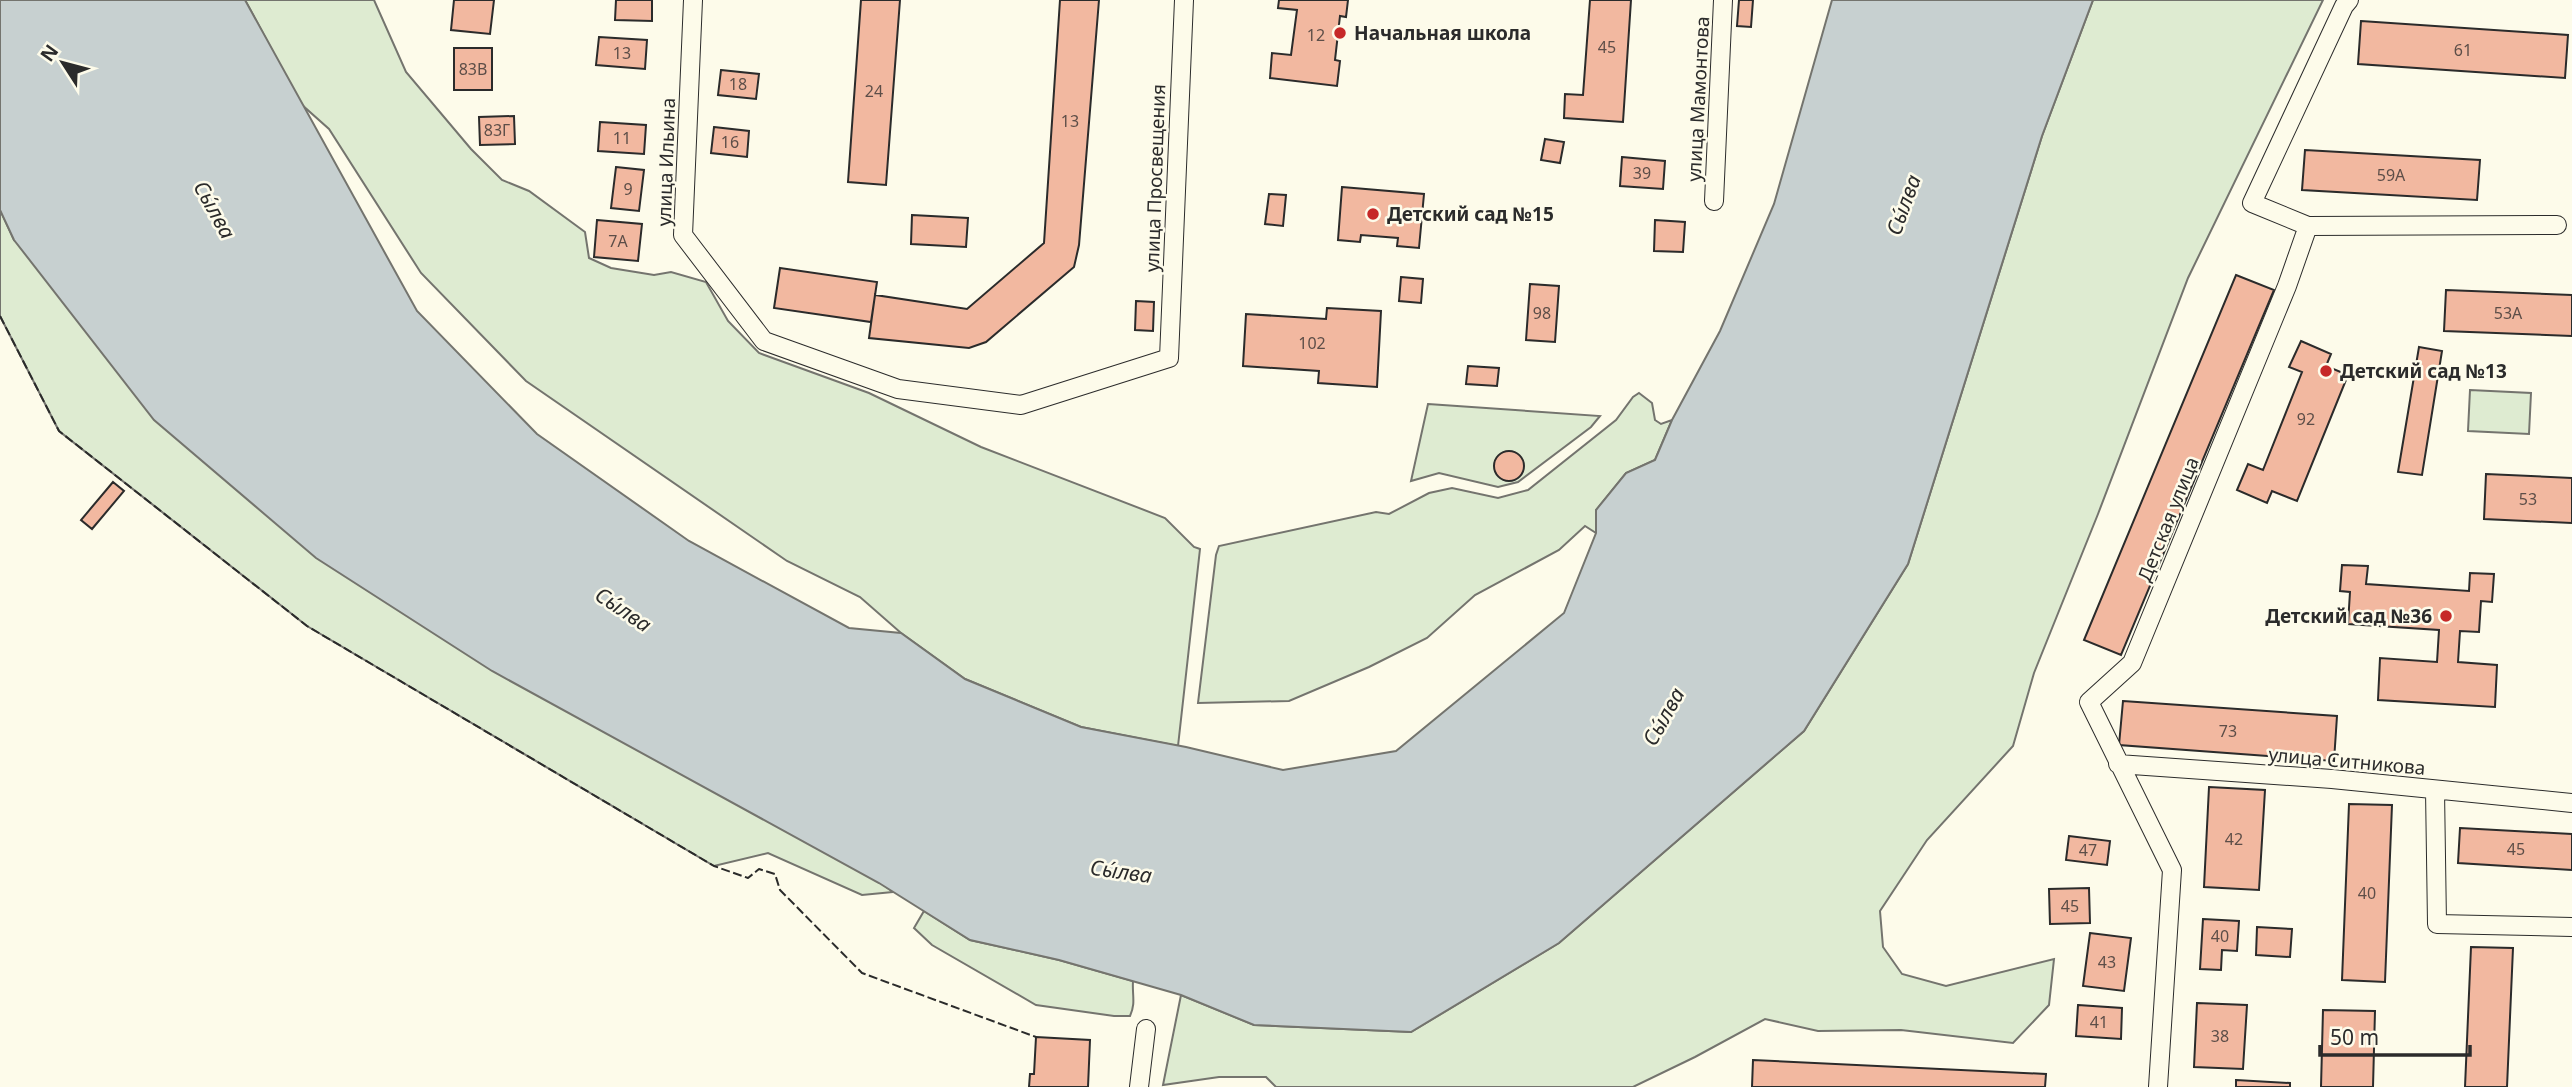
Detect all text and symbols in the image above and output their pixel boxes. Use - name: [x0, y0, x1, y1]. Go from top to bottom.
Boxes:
- street label: улица Мамонтова: [1681, 16, 1715, 182]
- place label: Начальная школа: [1354, 20, 1531, 46]
- house number: 12: [1307, 24, 1325, 46]
- marker: Начальная школа: [1332, 25, 1348, 41]
- north arrow: [28, 28, 98, 98]
- house number: 45: [1598, 36, 1616, 58]
- text: N: [34, 39, 64, 67]
- house number: 61: [2454, 39, 2472, 61]
- house number: 13: [613, 42, 631, 64]
- house number: 83В: [459, 58, 487, 80]
- house number: 18: [729, 73, 747, 95]
- house number: 24: [865, 80, 883, 102]
- street label: улица Просвещения: [1139, 84, 1171, 272]
- street label: улица Ильина: [651, 97, 681, 227]
- house number: 13: [1061, 110, 1079, 132]
- house number: 83Г: [484, 119, 510, 141]
- house number: 11: [613, 127, 631, 149]
- house number: 16: [721, 131, 739, 153]
- house number: 39: [1633, 162, 1651, 184]
- house number: 59А: [2377, 164, 2406, 186]
- water label: Сы́лва: [1879, 171, 1927, 239]
- water label: Сы́лва: [188, 176, 242, 244]
- house number: 9: [623, 178, 633, 200]
- place label: Детский сад №15: [1387, 201, 1554, 227]
- marker: Детский сад №15: [1365, 206, 1381, 222]
- house number: 7А: [608, 230, 628, 252]
- house number: 98: [1533, 302, 1551, 324]
- house number: 53А: [2494, 302, 2523, 324]
- house number: 102: [1298, 332, 1326, 354]
- place label: Детский сад №13: [2340, 358, 2507, 384]
- marker: Детский сад №13: [2318, 363, 2334, 379]
- house number: 92: [2297, 408, 2315, 430]
- street label: Детская улица: [2131, 453, 2205, 585]
- house number: 53: [2519, 488, 2537, 510]
- water label: Сы́лва: [590, 580, 657, 638]
- place label: Детский сад №36: [2265, 603, 2432, 629]
- marker: Детский сад №36: [2438, 608, 2454, 624]
- water label: Сы́лва: [1636, 682, 1691, 751]
- house number: 73: [2219, 720, 2237, 742]
- street label: улица Ситникова: [2267, 741, 2427, 781]
- house number: 42: [2225, 828, 2243, 850]
- house number: 45: [2507, 838, 2525, 860]
- house number: 47: [2079, 839, 2097, 861]
- water label: Сы́лва: [1088, 853, 1154, 889]
- house number: 40: [2358, 882, 2376, 904]
- house number: 45: [2061, 895, 2079, 917]
- house number: 40: [2211, 925, 2229, 947]
- house number: 43: [2098, 951, 2116, 973]
- house number: 41: [2090, 1011, 2108, 1033]
- scale bar: [2320, 1014, 2470, 1058]
- text: 50 m: [2330, 1023, 2379, 1051]
- house number: 38: [2211, 1025, 2229, 1047]

